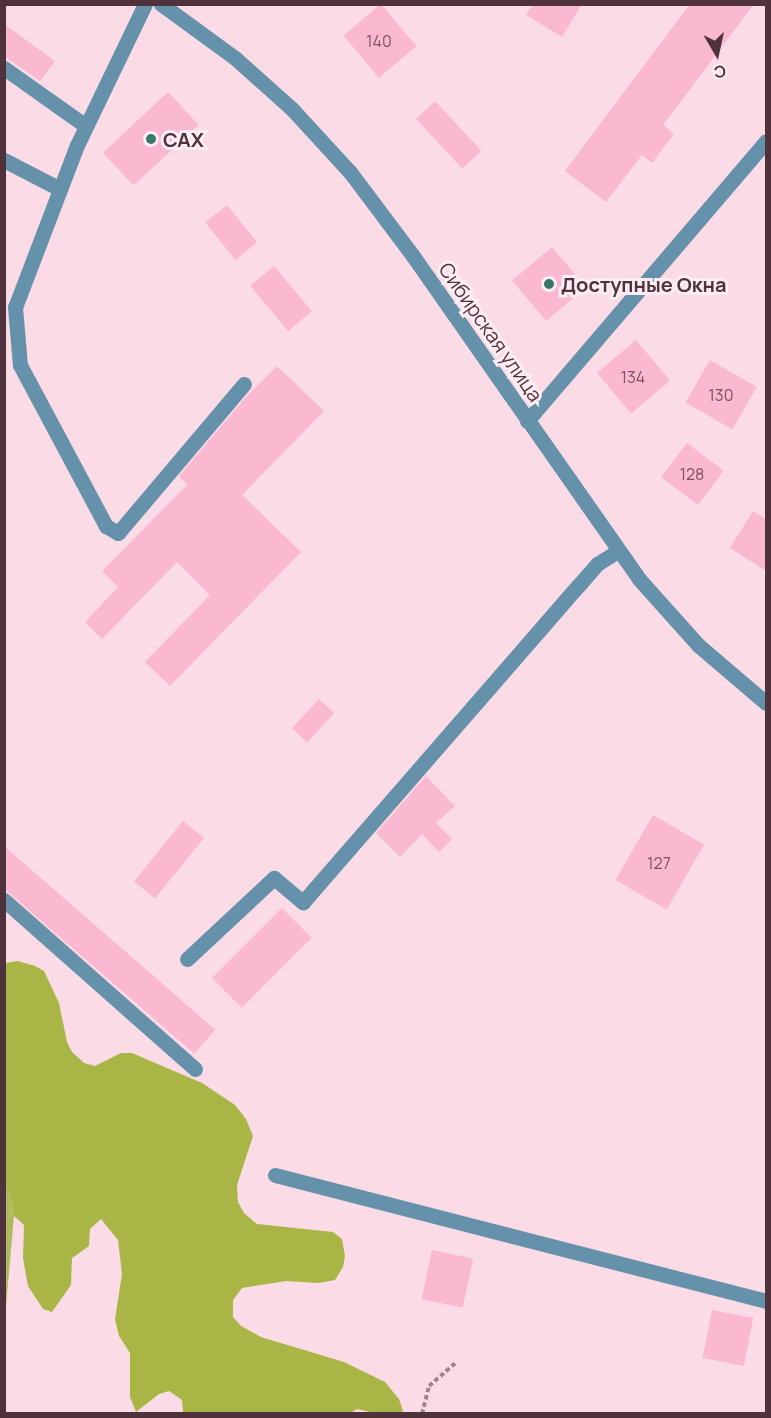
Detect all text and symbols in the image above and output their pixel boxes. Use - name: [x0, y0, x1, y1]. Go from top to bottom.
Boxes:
- north arrow: [687, 24, 747, 84]
- house number: 140: [366, 31, 392, 51]
- text: С: [712, 60, 727, 84]
- place label: САХ: [163, 127, 204, 151]
- marker: САХ: [144, 132, 158, 146]
- street label: Сибирская улица: [434, 258, 548, 406]
- place label: Доступные Окна: [561, 272, 726, 296]
- marker: Доступные Окна: [542, 277, 556, 291]
- house number: 134: [621, 367, 645, 387]
- house number: 130: [709, 385, 733, 405]
- house number: 128: [680, 464, 704, 484]
- house number: 127: [647, 853, 671, 873]

